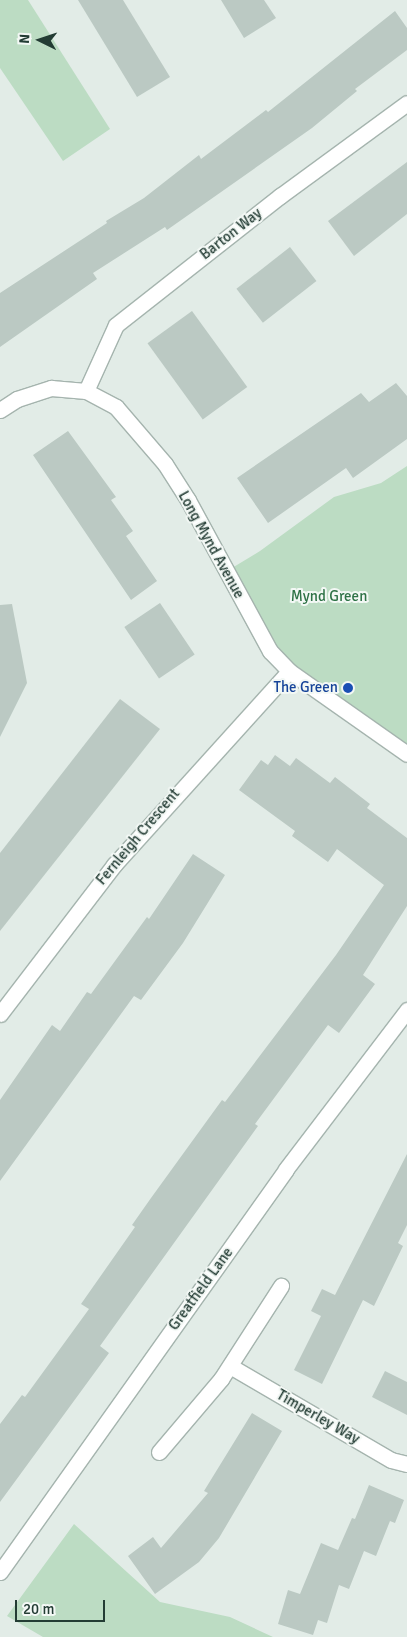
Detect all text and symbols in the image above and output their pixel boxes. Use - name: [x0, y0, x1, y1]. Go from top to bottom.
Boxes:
- north arrow: [15, 15, 65, 65]
- text: N: [16, 33, 33, 44]
- street label: Barton Way: [196, 204, 266, 264]
- street label: Long Mynd Avenue: [174, 488, 248, 602]
- park label: Mynd Green: [291, 588, 367, 606]
- place label: The Green: [274, 679, 338, 697]
- marker: The Green: [342, 682, 354, 694]
- street label: Fernleigh Crescent: [92, 785, 184, 889]
- street label: Greatfield Lane: [165, 1244, 237, 1334]
- street label: Timperley Way: [273, 1386, 363, 1448]
- scale bar: [18, 1590, 108, 1622]
- text: 20 m: [23, 1600, 54, 1618]

